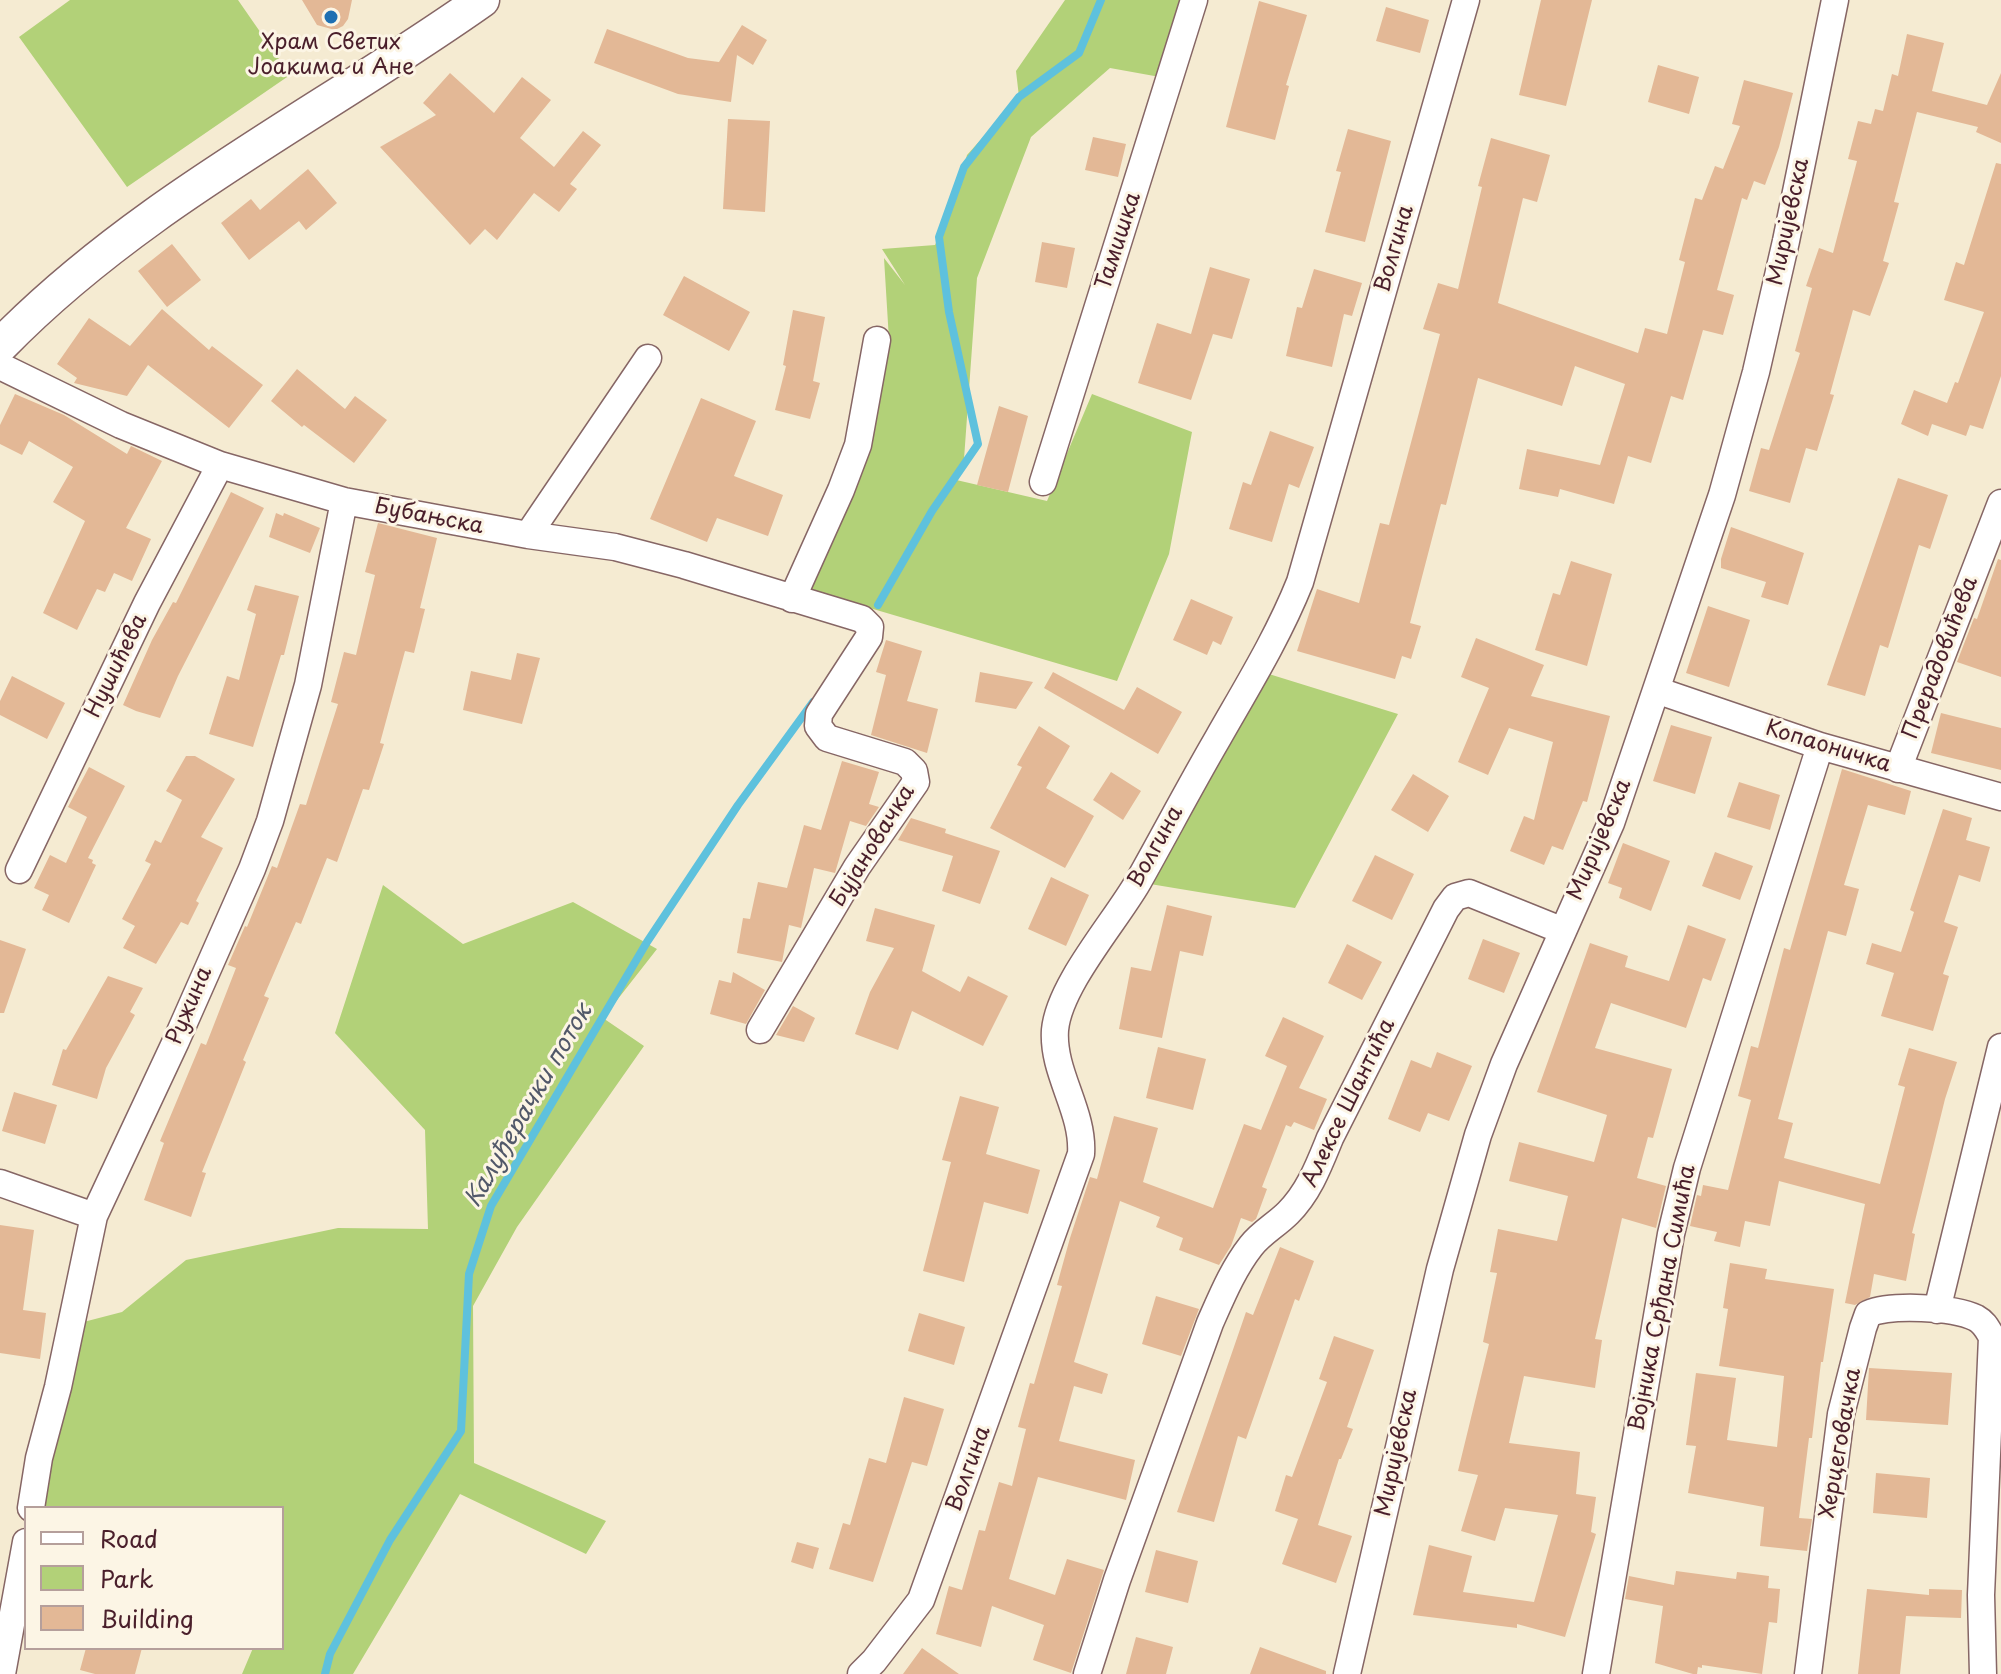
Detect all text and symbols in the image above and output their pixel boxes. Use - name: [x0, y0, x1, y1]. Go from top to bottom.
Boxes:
- marker: Храм Светих Јоакима и Ане: [322, 8, 340, 26]
- place label: Храм Светих Јоакима и Ане: [248, 30, 414, 82]
- street label: Миријевска: [1763, 156, 1815, 288]
- street label: Тамишка: [1091, 189, 1147, 293]
- street label: Волгина: [1370, 203, 1420, 295]
- street label: Бубањска: [372, 494, 486, 540]
- street label: Прерадовићева: [1898, 573, 1984, 743]
- street label: Нушићева: [81, 610, 153, 722]
- street label: Копаоничка: [1762, 715, 1894, 779]
- street label: Миријевска: [1563, 775, 1637, 905]
- street label: Бујановачка: [825, 780, 921, 912]
- street label: Волгина: [1123, 802, 1189, 892]
- street label: Ружина: [162, 963, 218, 1049]
- water label: Калуђерачки поток: [459, 999, 599, 1213]
- street label: Алексе Шантића: [1297, 1015, 1401, 1191]
- street label: Војника Срђана Симића: [1624, 1163, 1702, 1433]
- street label: Херцеговачка: [1815, 1366, 1867, 1520]
- street label: Миријевска: [1371, 1387, 1423, 1519]
- street label: Волгина: [941, 1423, 997, 1515]
- legend: [24, 1506, 284, 1650]
- text: Road: [100, 1520, 158, 1556]
- text: Park: [100, 1560, 154, 1596]
- text: Building: [100, 1600, 194, 1636]

